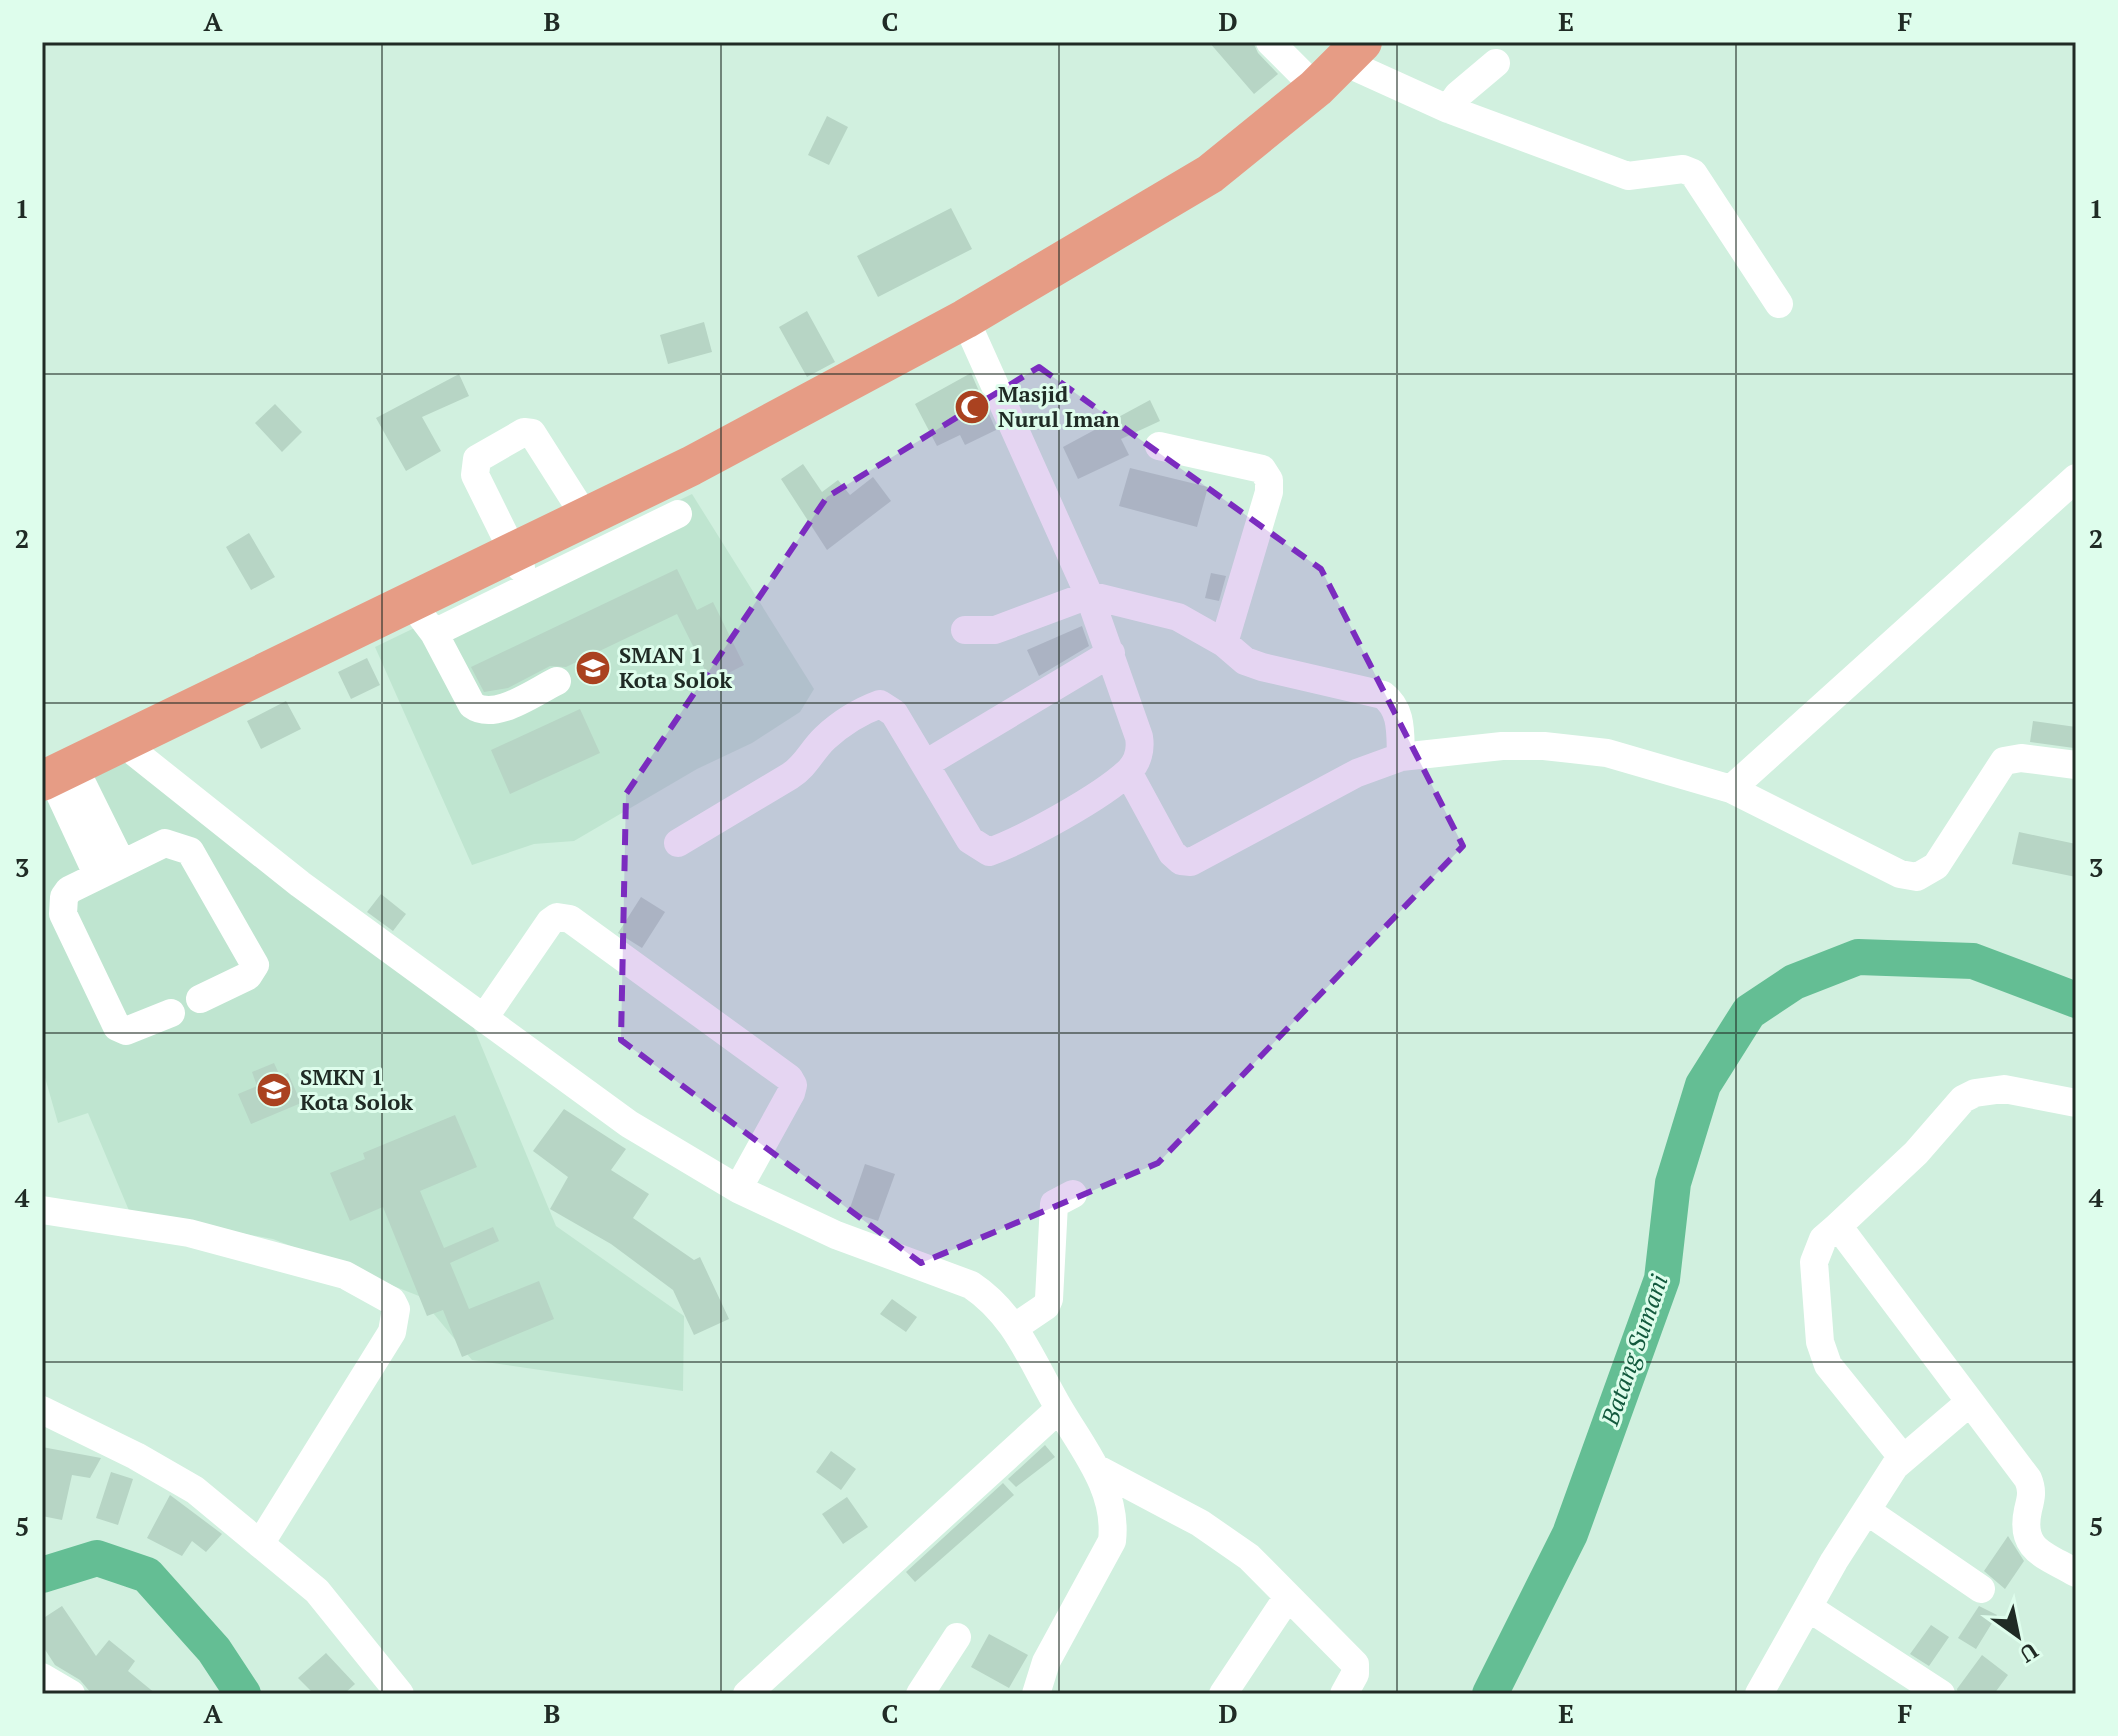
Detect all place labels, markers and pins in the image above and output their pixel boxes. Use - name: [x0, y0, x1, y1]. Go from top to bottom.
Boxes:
- place label: Masjid Nurul Iman: [998, 379, 1120, 433]
- mosque icon: Masjid Nurul Iman: [953, 388, 991, 426]
- place label: SMAN 1 Kota Solok: [619, 640, 732, 694]
- school or university icon: SMAN 1 Kota Solok: [574, 649, 612, 687]
- place label: SMKN 1 Kota Solok: [300, 1062, 413, 1116]
- school or university icon: SMKN 1 Kota Solok: [255, 1071, 293, 1109]

